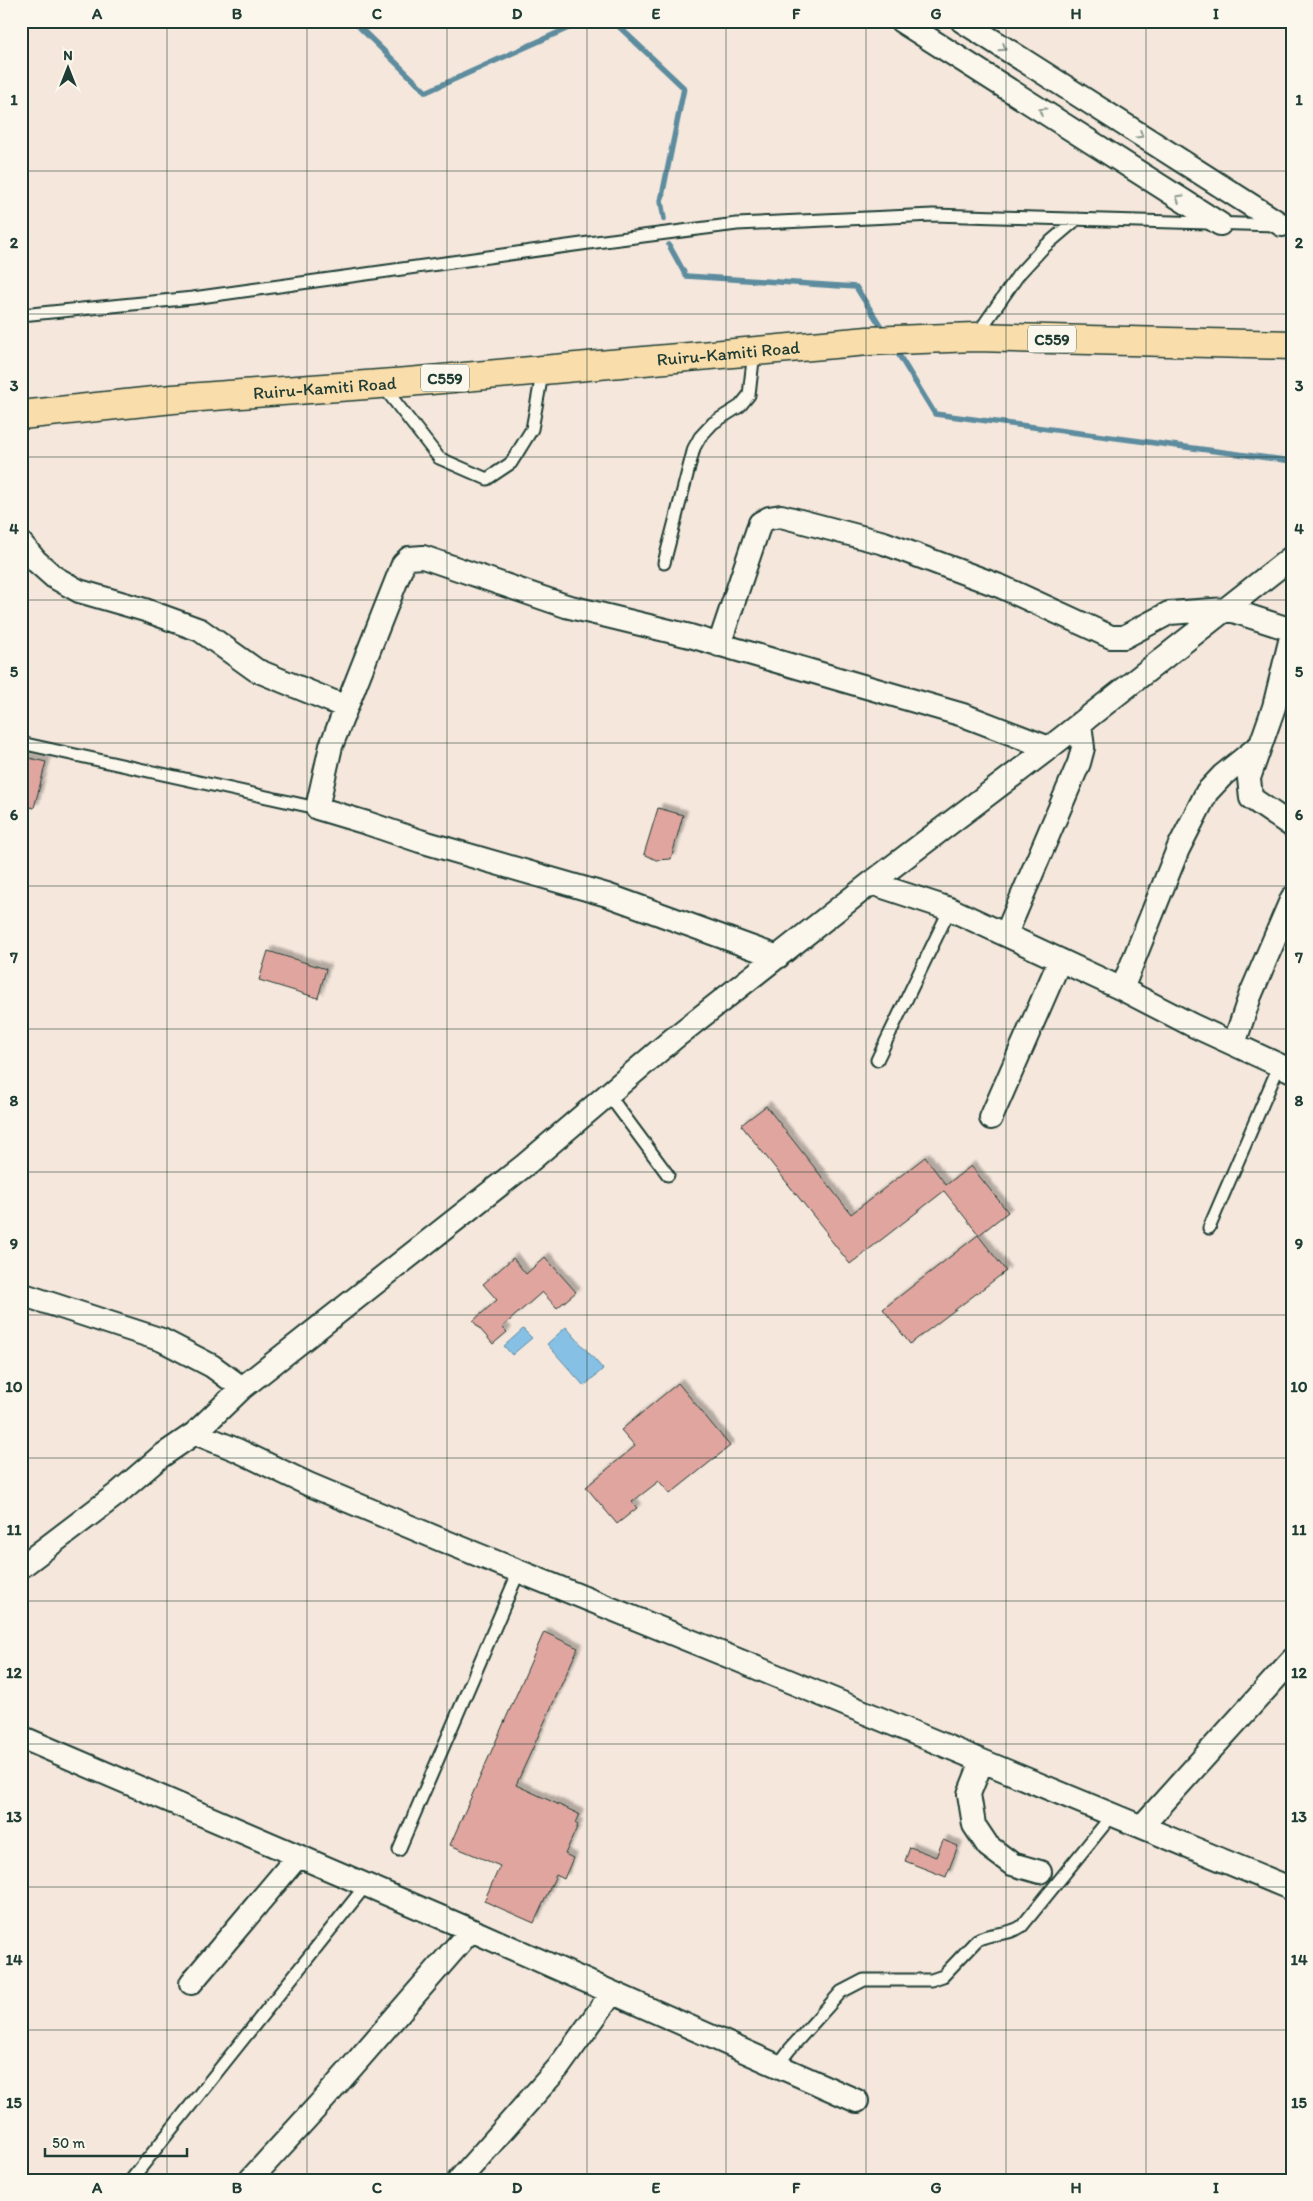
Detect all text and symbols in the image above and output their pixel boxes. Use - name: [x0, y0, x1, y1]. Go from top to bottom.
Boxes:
- text: A: [91, 4, 103, 23]
- text: B: [232, 4, 243, 23]
- text: C: [372, 4, 383, 23]
- text: D: [512, 4, 523, 23]
- text: E: [652, 4, 661, 23]
- text: F: [792, 4, 801, 23]
- text: G: [930, 4, 942, 23]
- text: H: [1070, 4, 1082, 23]
- text: I: [1213, 4, 1219, 23]
- north arrow: [42, 42, 92, 92]
- one-way arrow: [998, 42, 1007, 51]
- text: N: [63, 47, 73, 64]
- text: 1: [10, 90, 18, 109]
- text: 1: [1295, 90, 1303, 109]
- one-way arrow: [1038, 107, 1047, 117]
- one-way arrow: [1135, 129, 1144, 139]
- one-way arrow: [1175, 195, 1185, 204]
- text: 2: [10, 233, 19, 252]
- text: 2: [1295, 233, 1304, 252]
- road number: C559: [1028, 326, 1076, 352]
- street label: Ruiru-Kamiti Road: [656, 336, 801, 371]
- road number: C559: [421, 364, 469, 392]
- street label: Ruiru-Kamiti Road: [252, 372, 397, 404]
- text: 3: [10, 376, 19, 395]
- text: 3: [1295, 376, 1304, 395]
- text: 4: [9, 519, 19, 538]
- text: 4: [1294, 519, 1304, 538]
- text: 5: [10, 662, 19, 681]
- text: 5: [1295, 662, 1304, 681]
- text: 6: [10, 805, 19, 824]
- text: 6: [1295, 805, 1304, 824]
- text: 7: [9, 948, 18, 967]
- text: 7: [1294, 948, 1303, 967]
- text: 8: [10, 1091, 19, 1110]
- text: 8: [1295, 1091, 1304, 1110]
- text: 9: [10, 1234, 18, 1253]
- text: 9: [1295, 1234, 1303, 1253]
- text: 10: [5, 1377, 23, 1396]
- text: 10: [1290, 1377, 1308, 1396]
- text: 11: [7, 1520, 22, 1539]
- text: 11: [1292, 1520, 1307, 1539]
- text: 12: [6, 1663, 23, 1682]
- text: 12: [1291, 1663, 1308, 1682]
- text: 13: [6, 1807, 22, 1826]
- text: 13: [1291, 1807, 1307, 1826]
- text: 14: [5, 1950, 23, 1969]
- text: 14: [1290, 1950, 1308, 1969]
- text: 15: [6, 2093, 23, 2112]
- text: 15: [1291, 2093, 1308, 2112]
- scale bar: [45, 2126, 188, 2158]
- text: 50 m: [52, 2134, 85, 2152]
- text: A: [91, 2178, 103, 2197]
- text: B: [232, 2178, 243, 2197]
- text: C: [372, 2178, 383, 2197]
- text: D: [512, 2178, 523, 2197]
- text: E: [652, 2178, 661, 2197]
- text: F: [792, 2178, 801, 2197]
- text: G: [930, 2178, 942, 2197]
- text: H: [1070, 2178, 1082, 2197]
- text: I: [1213, 2178, 1219, 2197]

